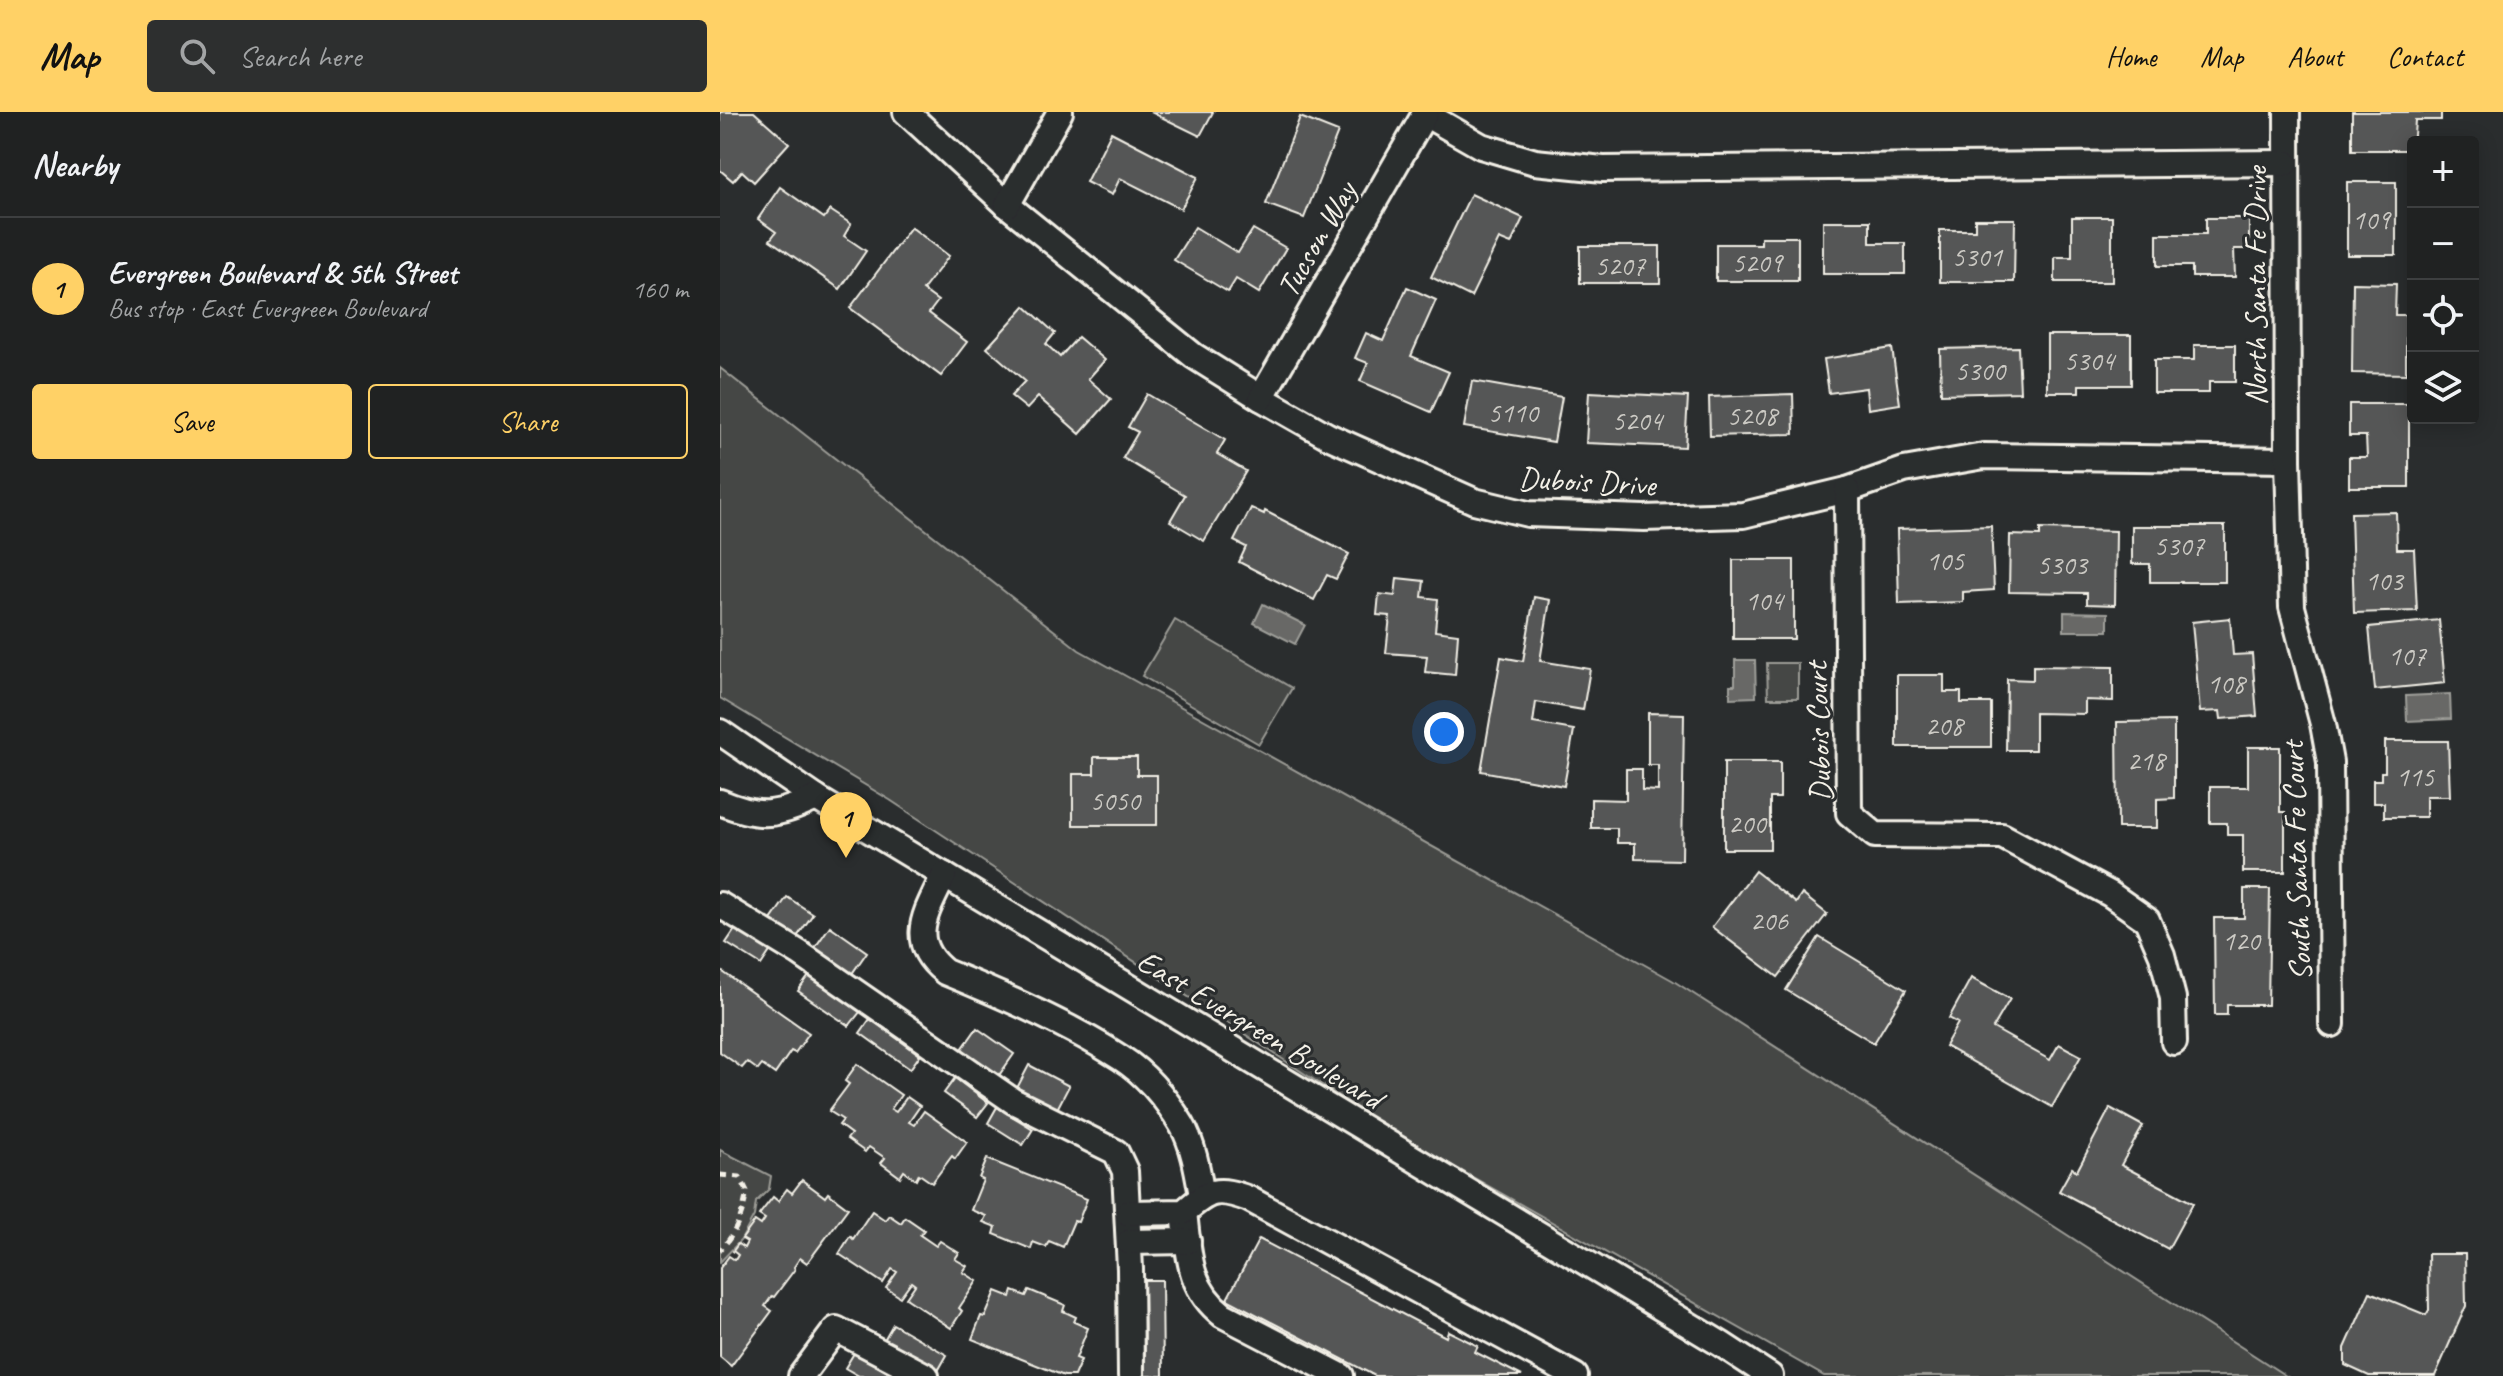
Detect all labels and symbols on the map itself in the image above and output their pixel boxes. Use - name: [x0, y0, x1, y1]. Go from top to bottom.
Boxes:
- street label: North Santa Fe Drive: [2235, 164, 2276, 405]
- street label: Tucson Way: [1267, 172, 1367, 304]
- house number: 109: [2352, 202, 2392, 237]
- house number: 5301: [1952, 239, 2004, 274]
- house number: 5209: [1732, 245, 1785, 280]
- house number: 5207: [1595, 248, 1647, 283]
- house number: 5304: [2064, 343, 2117, 378]
- house number: 5300: [1955, 353, 2008, 388]
- house number: 5110: [1488, 395, 1541, 430]
- house number: 5208: [1727, 398, 1780, 433]
- house number: 5204: [1612, 403, 1665, 438]
- street label: Dubois Drive: [1517, 457, 1659, 506]
- house number: 5307: [2154, 528, 2206, 563]
- house number: 105: [1926, 543, 1965, 578]
- house number: 5303: [2037, 547, 2090, 582]
- house number: 103: [2365, 563, 2405, 598]
- house number: 104: [1745, 583, 1785, 618]
- house number: 107: [2388, 638, 2427, 673]
- street label: Dubois Court: [1795, 658, 1841, 803]
- house number: 108: [2207, 666, 2247, 701]
- house number: 208: [1925, 708, 1965, 743]
- your location: [1424, 712, 1464, 752]
- street label: South Santa Fe Court: [2272, 737, 2321, 981]
- house number: 218: [2127, 743, 2167, 778]
- house number: 115: [2396, 759, 2435, 794]
- house number: 5050: [1090, 783, 1143, 818]
- pin: 1: [820, 792, 872, 858]
- house number: 200: [1728, 806, 1768, 841]
- house number: 206: [1750, 903, 1789, 938]
- house number: 120: [2222, 923, 2262, 958]
- street label: East Evergreen Boulevard: [1130, 940, 1394, 1122]

